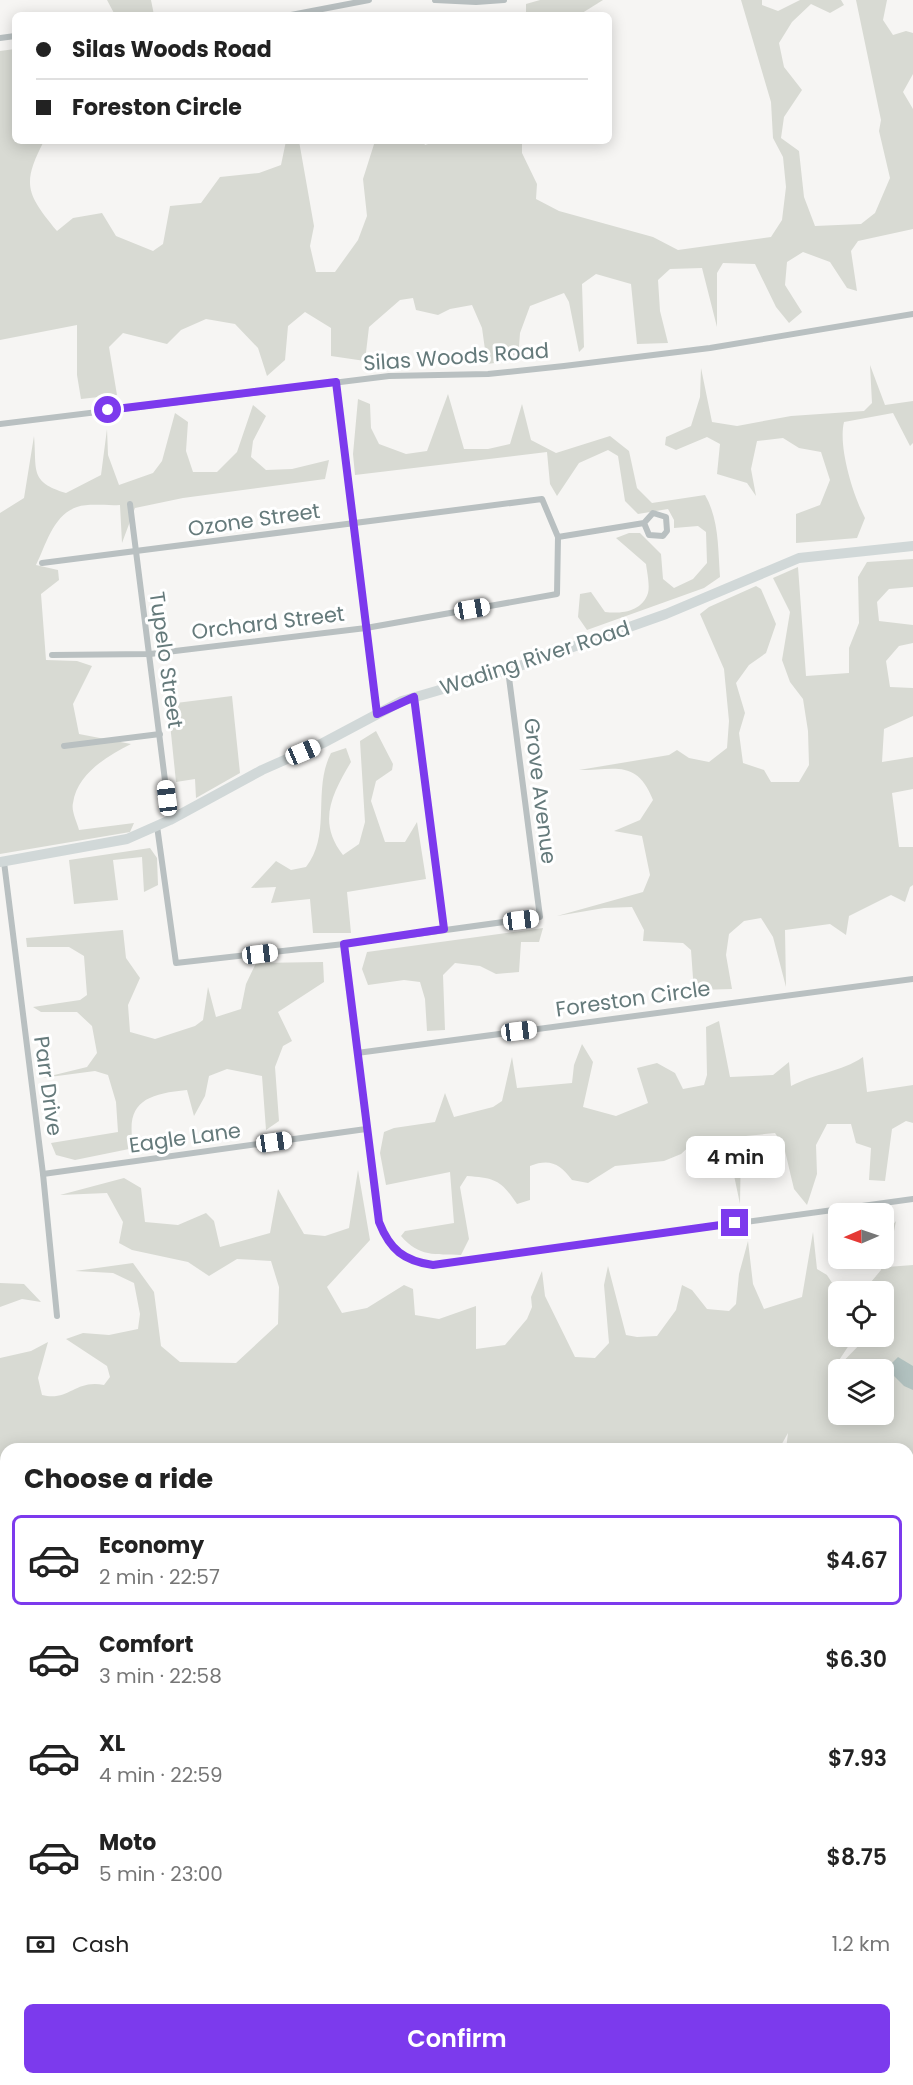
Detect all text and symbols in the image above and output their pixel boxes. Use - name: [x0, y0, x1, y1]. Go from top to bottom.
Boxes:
- text: Silas Woods Road: [72, 34, 272, 65]
- text: Foreston Circle: [72, 92, 242, 123]
- street label: Silas Woods Road: [362, 336, 550, 377]
- route start: [94, 396, 121, 423]
- street label: Ozone Street: [186, 496, 322, 543]
- street label: Tupelo Street: [143, 590, 190, 730]
- car: [453, 597, 491, 621]
- street label: Orchard Street: [190, 599, 346, 646]
- street label: Wading River Road: [436, 613, 634, 702]
- street label: Grove Avenue: [517, 716, 564, 866]
- car: [283, 737, 323, 767]
- car: [156, 779, 178, 817]
- car: [502, 909, 540, 931]
- car: [241, 943, 279, 965]
- street label: Foreston Circle: [554, 973, 712, 1024]
- car: [500, 1020, 538, 1042]
- street label: Parr Drive: [27, 1034, 70, 1138]
- street label: Eagle Lane: [127, 1115, 243, 1160]
- car: [255, 1131, 293, 1153]
- callout: 4 min: [686, 1136, 784, 1178]
- text: 4 min: [707, 1143, 764, 1171]
- north arrow: [828, 1203, 894, 1269]
- map controls: [828, 1203, 894, 1425]
- route end: [721, 1209, 748, 1236]
- button: locate: [828, 1281, 894, 1347]
- button: layers: [828, 1359, 894, 1425]
- text: Choose a ride: [24, 1460, 213, 1497]
- text: Economy: [99, 1530, 204, 1561]
- icon: car: [27, 1533, 81, 1587]
- text: $4.67: [826, 1545, 887, 1576]
- text: 2 min · 22:57: [99, 1563, 220, 1591]
- text: Comfort: [99, 1629, 193, 1660]
- icon: car: [27, 1632, 81, 1686]
- text: $6.30: [825, 1644, 887, 1675]
- text: 3 min · 22:58: [99, 1662, 222, 1690]
- text: XL: [99, 1728, 125, 1759]
- icon: car: [27, 1731, 81, 1785]
- text: $7.93: [828, 1743, 887, 1774]
- text: 4 min · 22:59: [99, 1761, 223, 1789]
- text: Moto: [99, 1827, 156, 1858]
- icon: car: [27, 1830, 81, 1884]
- text: $8.75: [827, 1842, 887, 1873]
- text: 5 min · 23:00: [99, 1860, 223, 1888]
- icon: cash: [24, 1928, 57, 1961]
- text: Cash: [72, 1929, 129, 1960]
- text: 1.2 km: [832, 1930, 890, 1958]
- button: Confirm: [24, 2004, 890, 2073]

